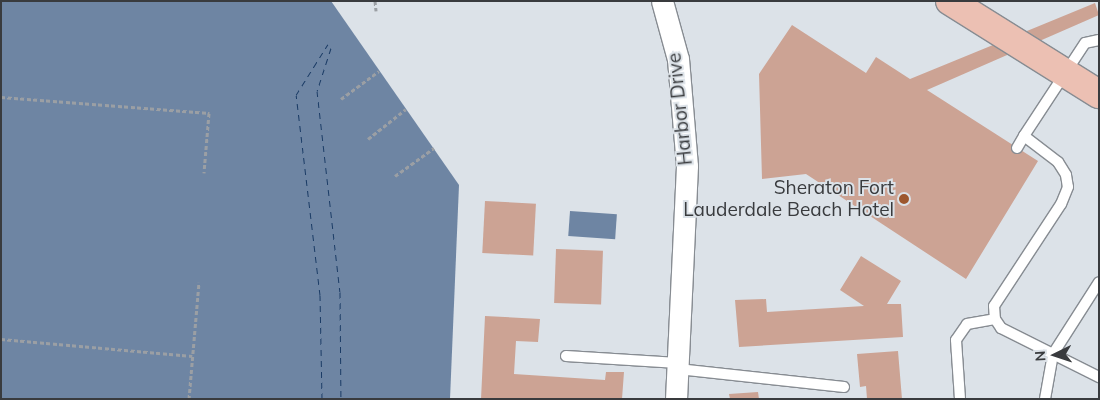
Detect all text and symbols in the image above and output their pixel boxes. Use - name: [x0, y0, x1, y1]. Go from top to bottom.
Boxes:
- street label: Harbor Drive: [663, 52, 697, 166]
- place label: Sheraton Fort Lauderdale Beach Hotel: [683, 177, 894, 221]
- marker: Sheraton Fort Lauderdale Beach Hotel: [898, 193, 910, 205]
- north arrow: [1030, 330, 1080, 380]
- text: N: [1031, 350, 1049, 362]

